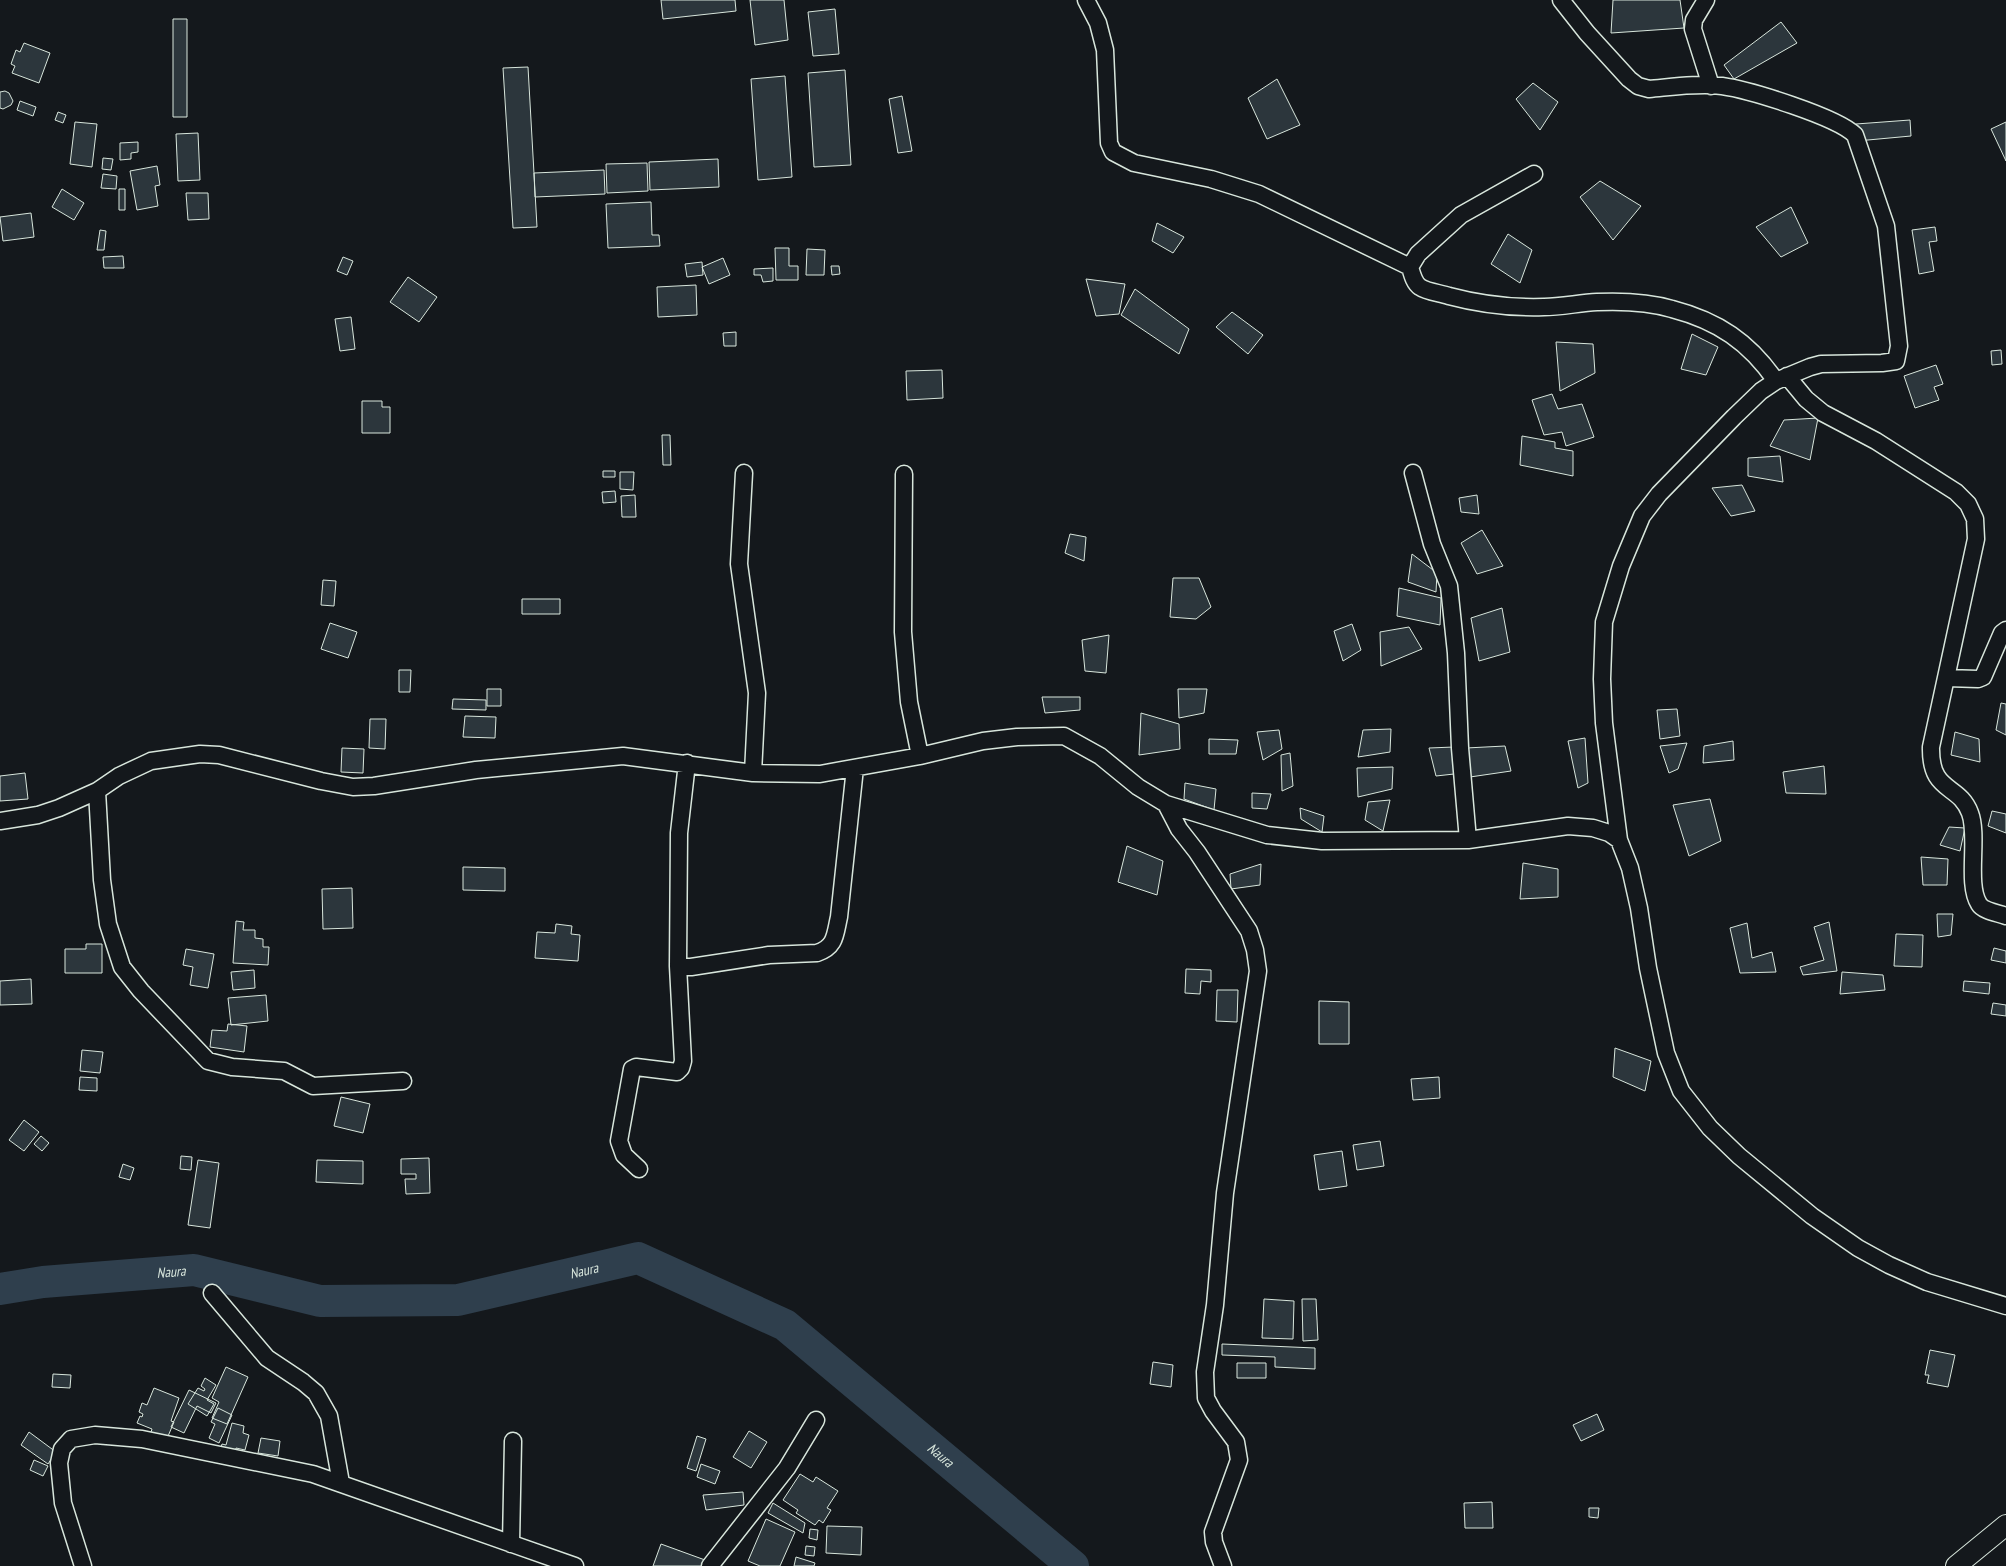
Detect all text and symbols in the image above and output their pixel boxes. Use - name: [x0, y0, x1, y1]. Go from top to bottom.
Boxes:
- water label: Naura: [568, 1258, 601, 1283]
- water label: Naura: [156, 1262, 187, 1282]
- water label: Naura: [924, 1439, 958, 1472]

